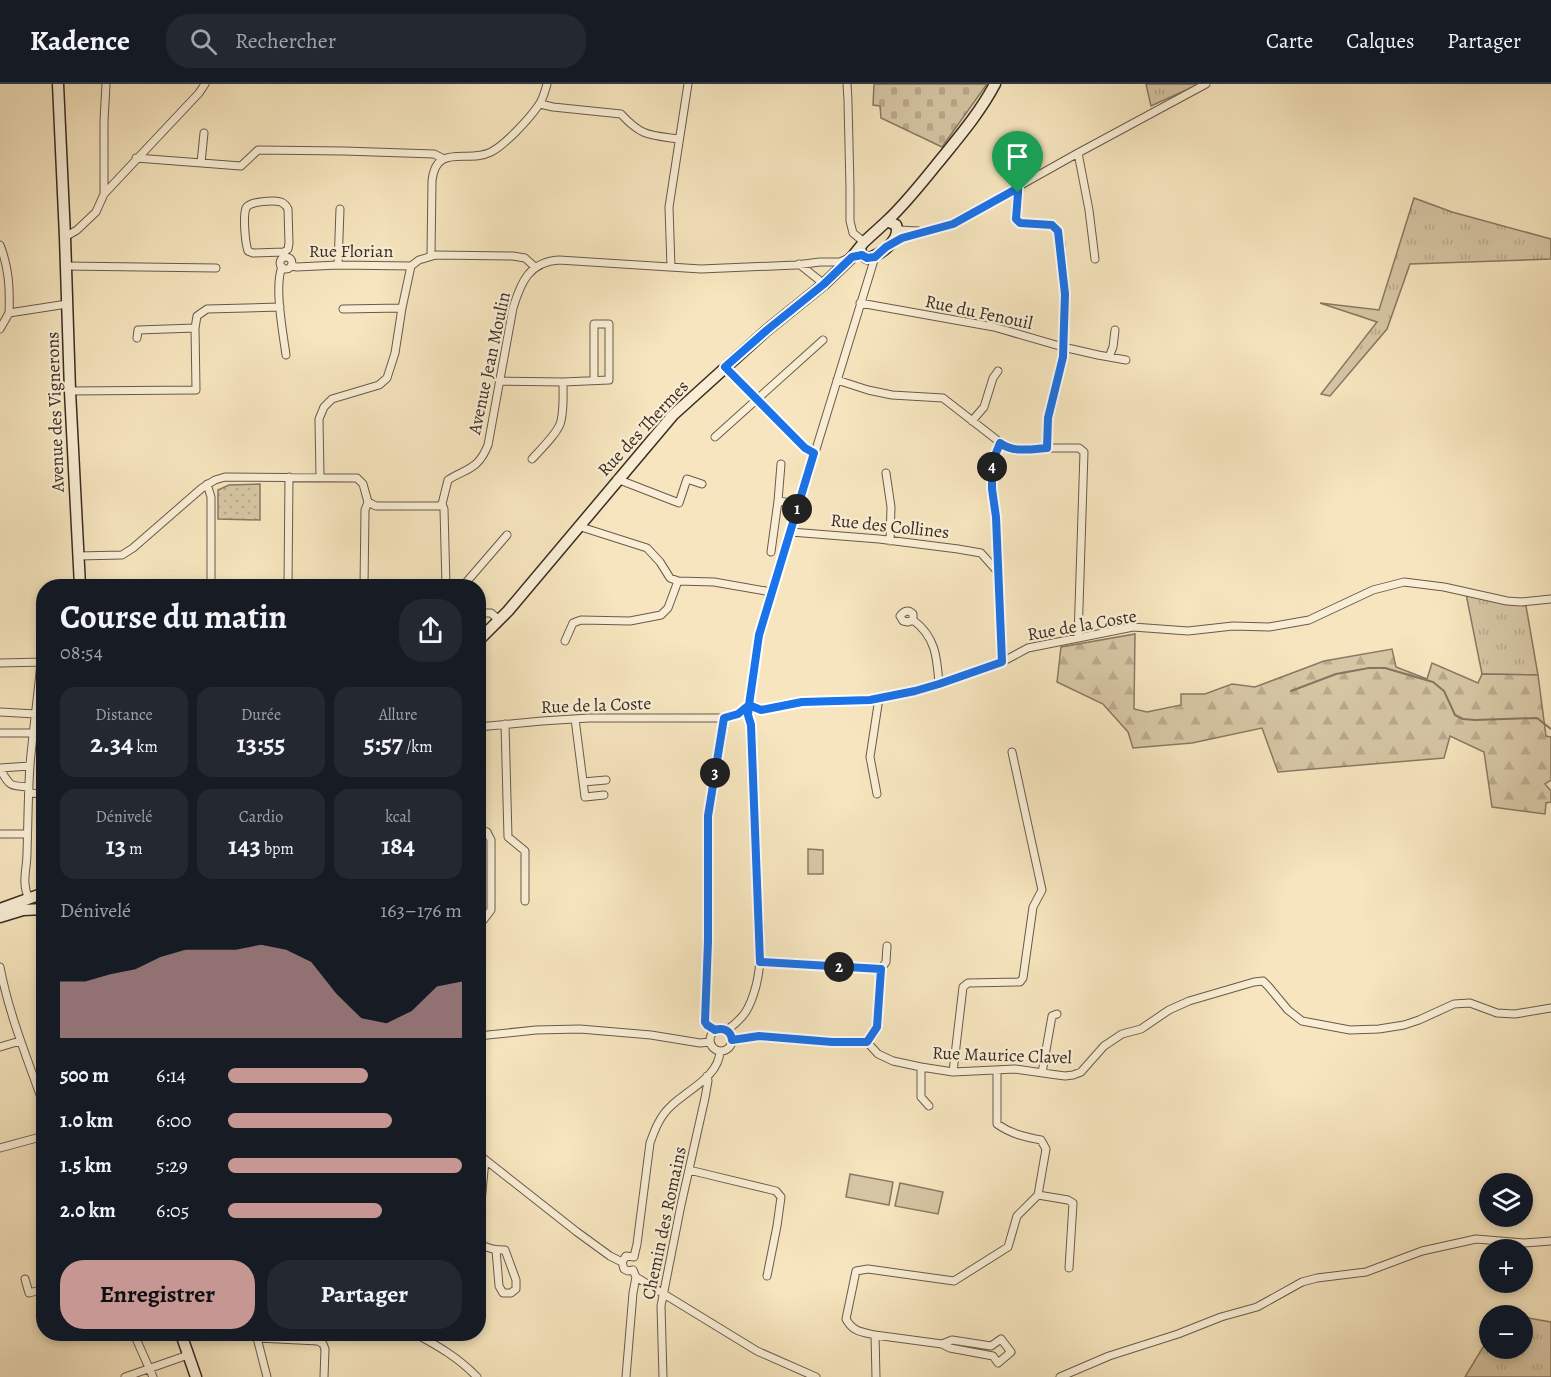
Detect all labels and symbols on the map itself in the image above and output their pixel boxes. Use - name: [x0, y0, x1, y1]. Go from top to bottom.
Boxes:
- pin: [992, 131, 1043, 193]
- street label: Rue Florian: [309, 239, 393, 263]
- street label: Avenue Jean Moulin: [462, 289, 516, 437]
- street label: Rue du Fenouil: [923, 289, 1036, 335]
- street label: Avenue des Vignerons: [40, 331, 70, 494]
- street label: Rue des Thermes: [592, 375, 694, 481]
- pin: 4: [977, 452, 1007, 482]
- pin: 1: [782, 494, 812, 524]
- street label: Rue des Collines: [829, 508, 951, 544]
- street label: Rue de la Coste: [1025, 604, 1139, 646]
- street label: Rue de la Coste: [540, 691, 652, 719]
- pin: 3: [700, 758, 730, 788]
- pin: 2: [824, 952, 854, 982]
- street label: Rue Maurice Clavel: [932, 1041, 1073, 1069]
- street label: Chemin des Romains: [636, 1144, 692, 1302]

